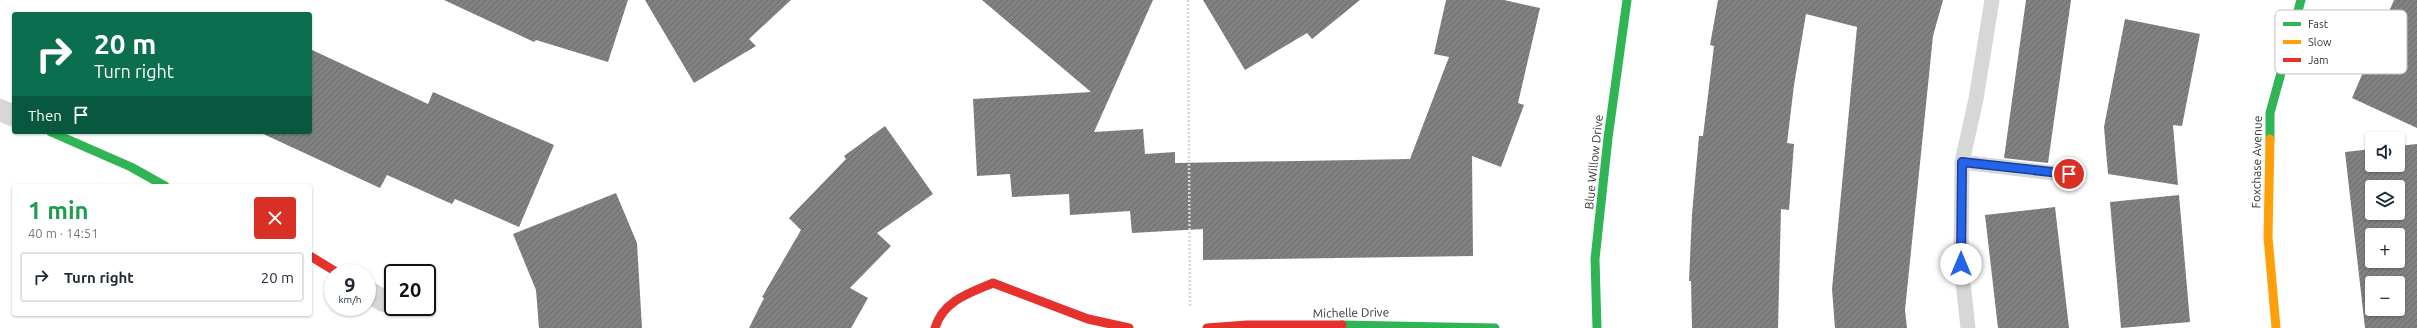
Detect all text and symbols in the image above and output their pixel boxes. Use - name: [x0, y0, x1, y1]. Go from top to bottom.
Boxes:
- legend: [2275, 10, 2407, 74]
- text: Fast: [2308, 18, 2329, 30]
- icon: right: [28, 28, 80, 80]
- text: 20 m: [94, 28, 156, 59]
- text: Slow: [2308, 36, 2332, 48]
- text: Jam: [2308, 54, 2329, 66]
- text: Turn right: [94, 61, 174, 81]
- icon: arrive: [70, 104, 92, 126]
- text: Then: [28, 107, 62, 124]
- street label: Blue Willow Drive: [1582, 114, 1605, 210]
- street label: Foxchase Avenue: [2249, 116, 2264, 208]
- map controls: [2365, 132, 2405, 316]
- button: sound: [2365, 132, 2405, 172]
- pin: [2052, 157, 2086, 191]
- icon: arrive: [2058, 163, 2080, 185]
- button: layers: [2365, 180, 2405, 220]
- text: 1 min: [28, 197, 89, 224]
- button: close: [254, 197, 296, 239]
- text: 40 m · 14:51: [28, 226, 99, 240]
- button: +: [2365, 228, 2405, 268]
- position arrow: [1940, 243, 1982, 285]
- speed limit sign: 20: [384, 264, 436, 316]
- icon: right: [30, 266, 52, 288]
- text: Turn right: [64, 269, 134, 286]
- text: 20 m: [261, 269, 294, 286]
- text: 9: [344, 273, 356, 296]
- button: −: [2365, 276, 2405, 316]
- text: km/h: [338, 294, 362, 305]
- street label: Michelle Drive: [1313, 305, 1389, 320]

